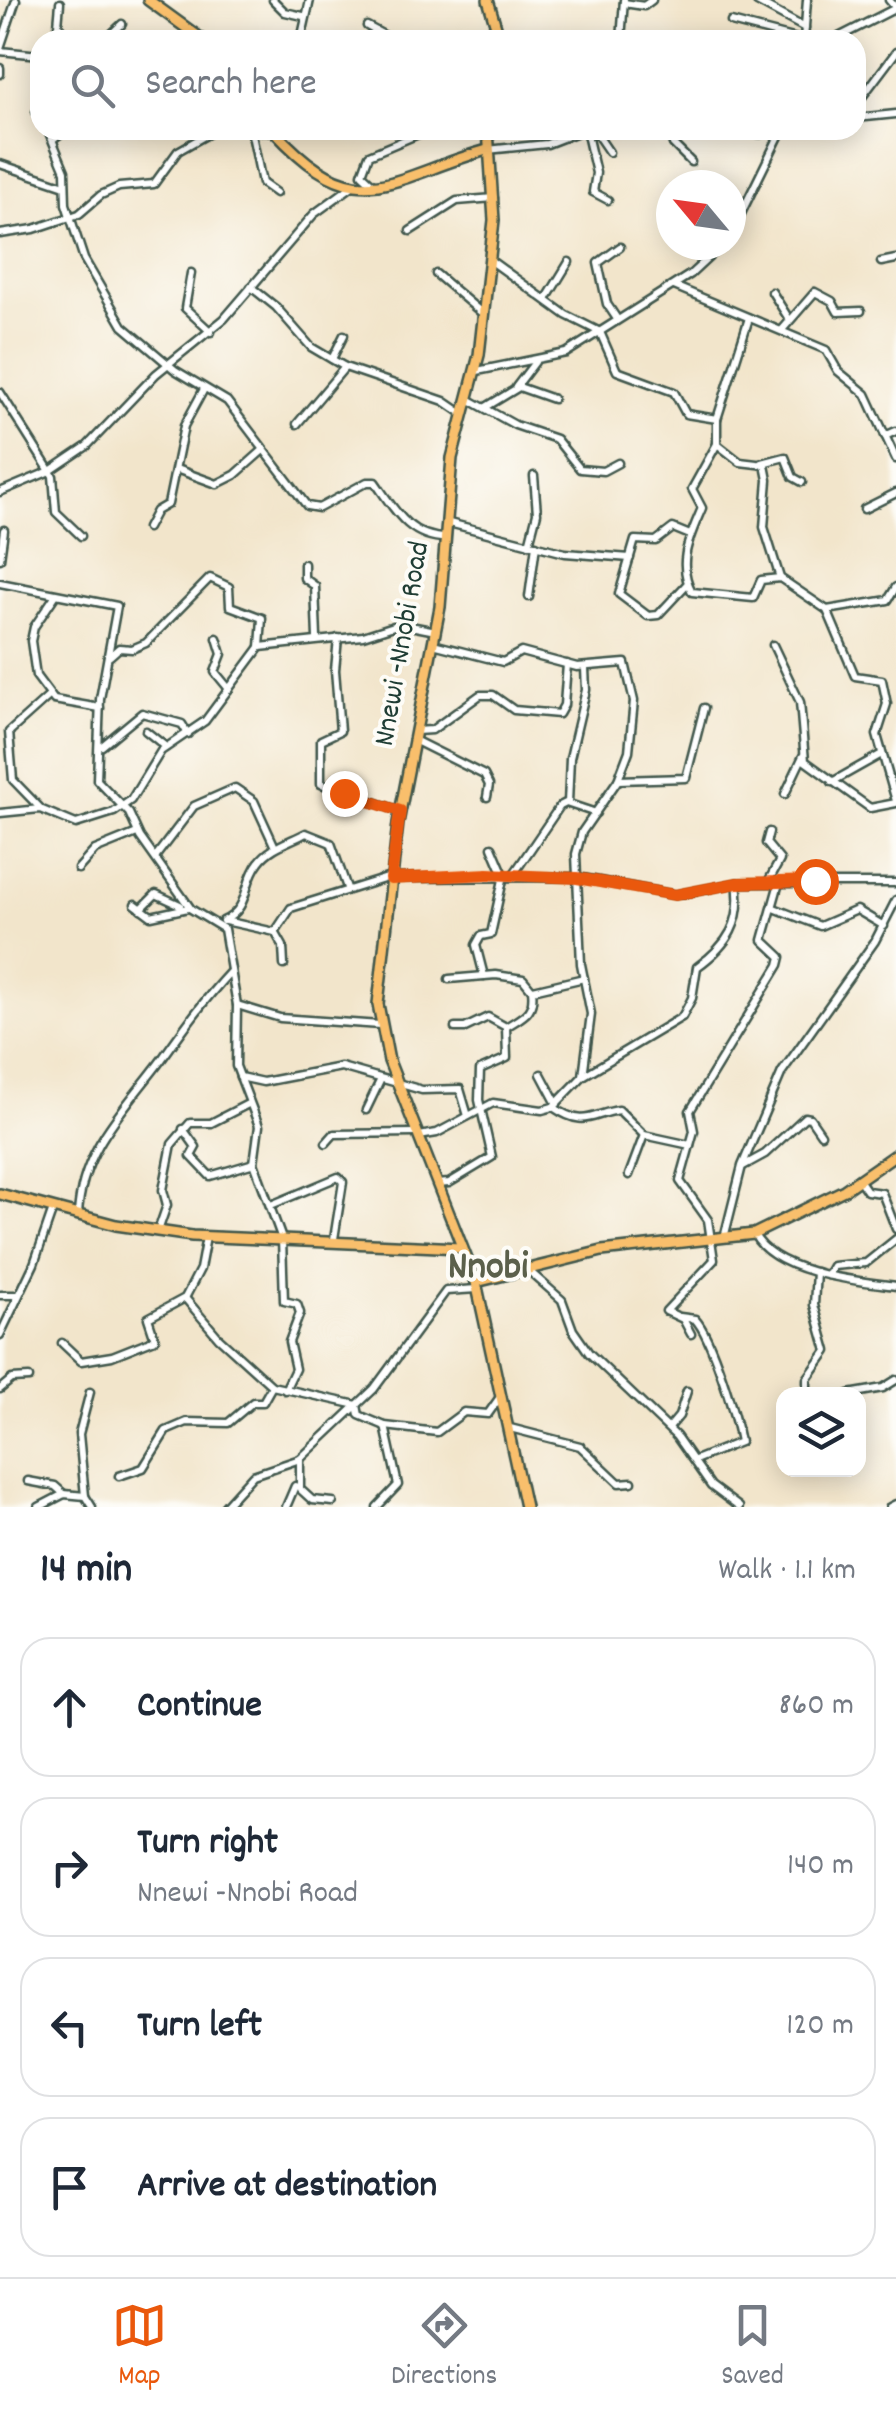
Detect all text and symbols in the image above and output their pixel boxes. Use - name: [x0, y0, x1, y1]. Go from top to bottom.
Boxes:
- search box: [30, 30, 866, 140]
- icon: search: [65, 58, 120, 113]
- text: Search here: [145, 58, 317, 113]
- north arrow: [656, 170, 746, 260]
- street label: Nnewi -Nnobi Road: [365, 538, 443, 750]
- route end: [322, 771, 368, 817]
- route start: [793, 859, 839, 905]
- district label: Nnobi: [448, 1241, 529, 1298]
- map controls: [776, 1387, 866, 1477]
- button: layers: [776, 1387, 866, 1477]
- text: 14 min: [40, 1542, 132, 1602]
- text: Walk · 1.1 km: [718, 1549, 856, 1595]
- icon: ahead: [42, 1680, 97, 1735]
- text: Continue: [137, 1680, 262, 1735]
- text: 860 m: [779, 1684, 854, 1730]
- text: Turn right: [137, 1817, 278, 1872]
- icon: right: [42, 1840, 97, 1895]
- text: 140 m: [787, 1844, 854, 1890]
- text: Nnewi -Nnobi Road: [137, 1872, 358, 1918]
- icon: left: [42, 2000, 97, 2055]
- text: Turn left: [137, 2000, 262, 2055]
- text: 120 m: [786, 2004, 854, 2050]
- icon: arrive: [42, 2160, 97, 2215]
- text: Arrive at destination: [137, 2160, 437, 2215]
- tab: Map: [112, 2298, 167, 2398]
- tab: Directions: [391, 2298, 497, 2398]
- tab: Saved: [721, 2298, 784, 2398]

